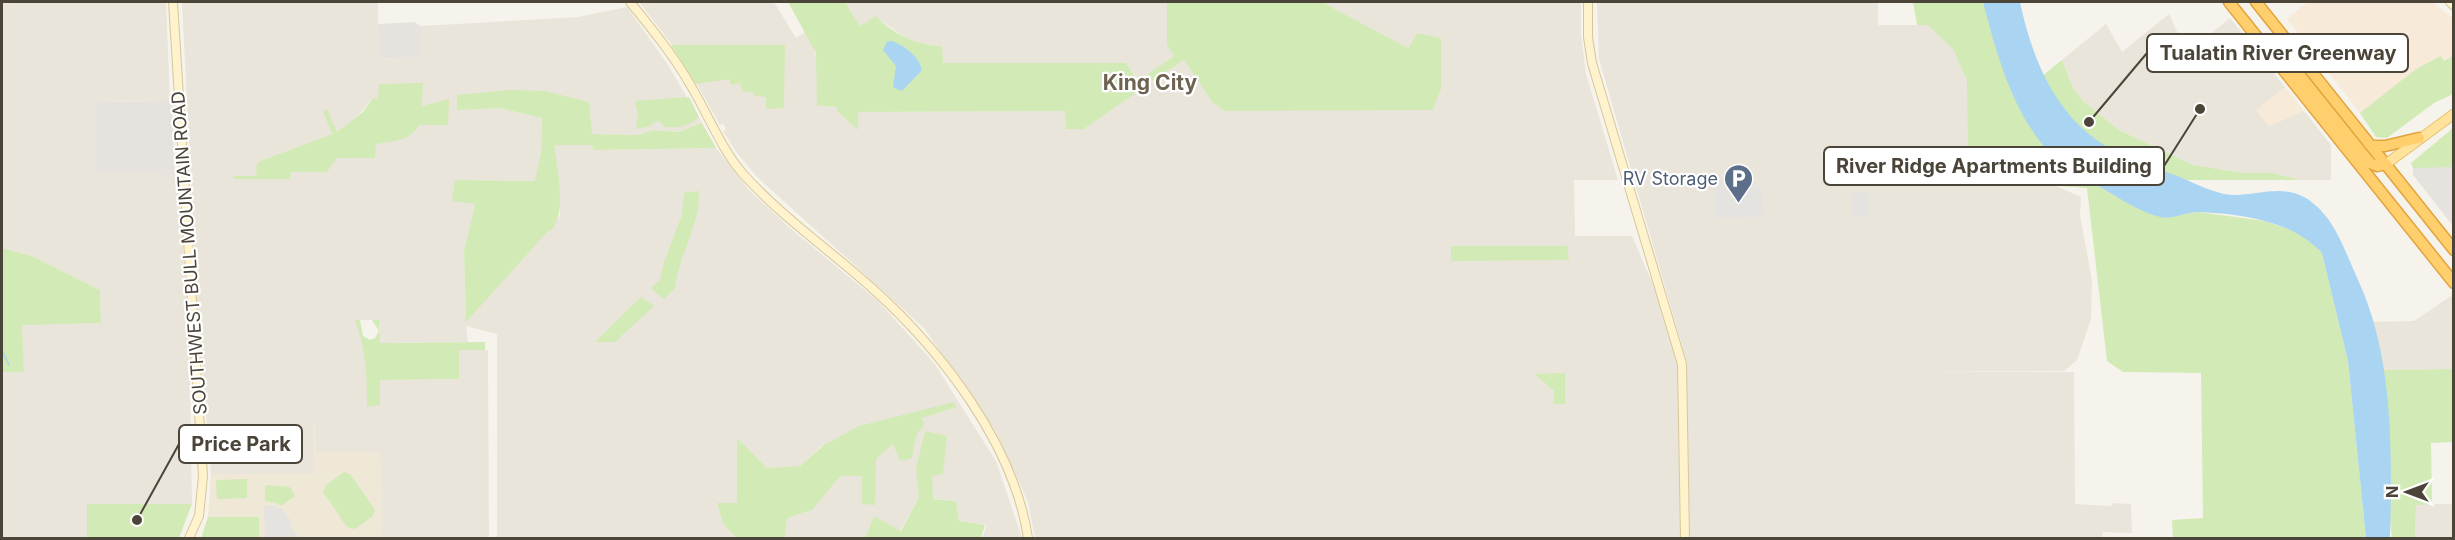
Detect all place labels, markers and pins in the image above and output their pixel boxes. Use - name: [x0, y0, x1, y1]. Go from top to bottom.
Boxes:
- callout: Tualatin River Greenway: [2147, 34, 2408, 72]
- callout: River Ridge Apartments Building: [1824, 147, 2164, 185]
- parking icon: RV Storage: [1723, 162, 1755, 204]
- place label: RV Storage: [1623, 168, 1718, 189]
- callout: Price Park: [179, 425, 302, 463]

